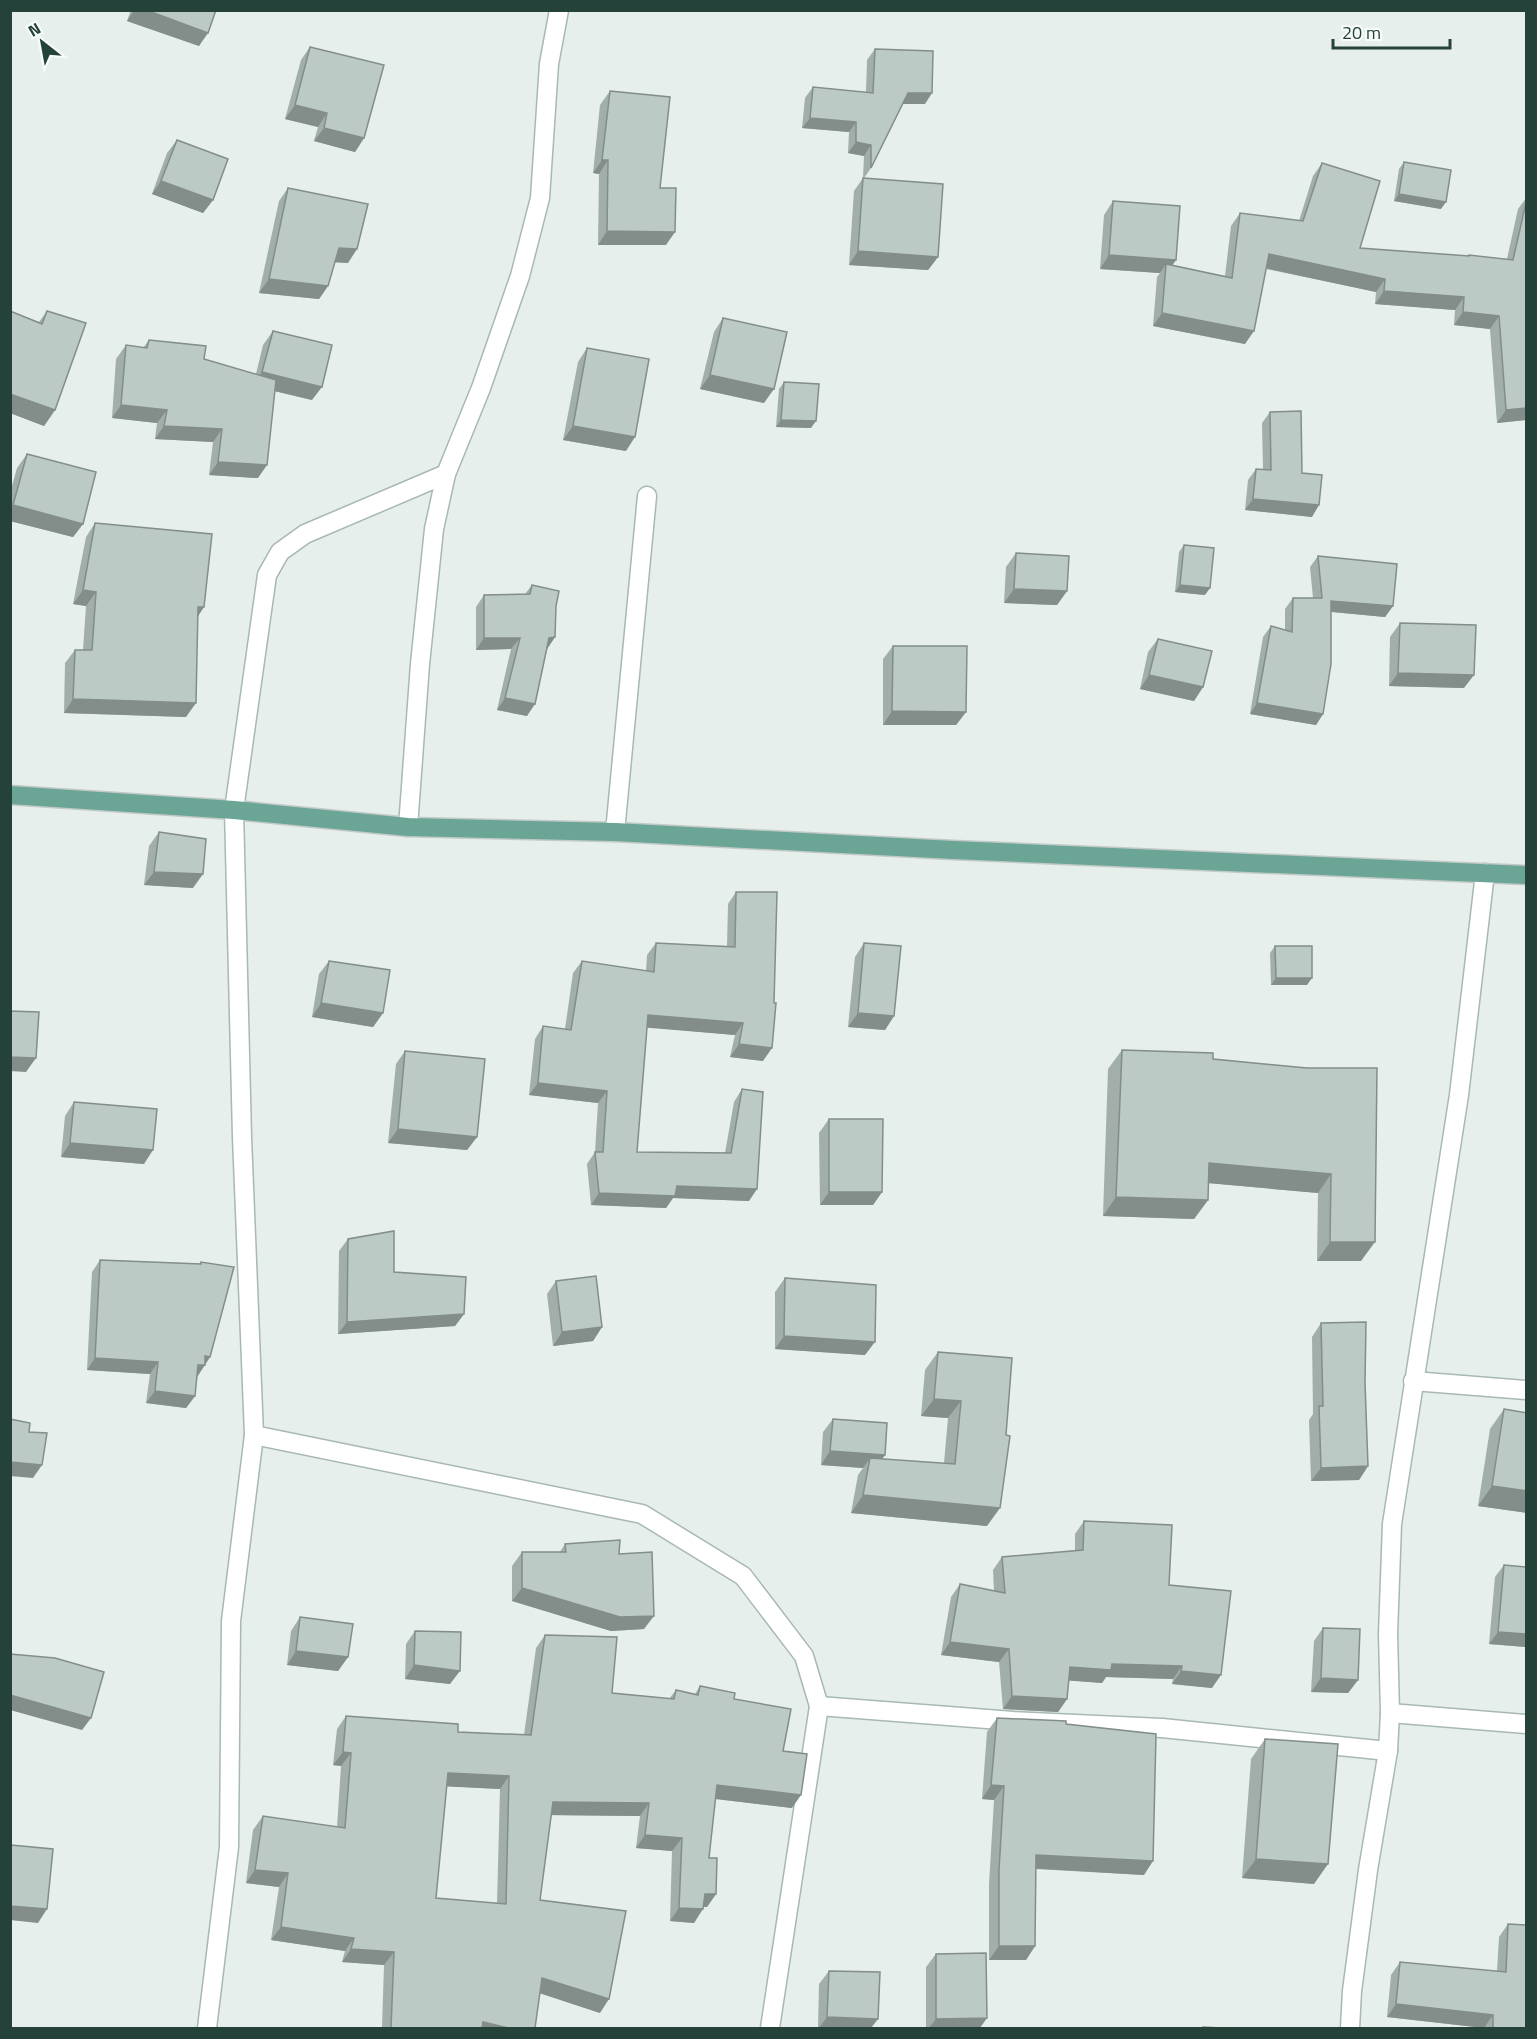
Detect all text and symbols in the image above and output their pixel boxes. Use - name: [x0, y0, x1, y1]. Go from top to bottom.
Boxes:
- north arrow: [12, 12, 72, 72]
- scale bar: [1333, 12, 1450, 50]
- text: N: [23, 16, 45, 42]
- text: 20 m: [1342, 19, 1381, 46]

